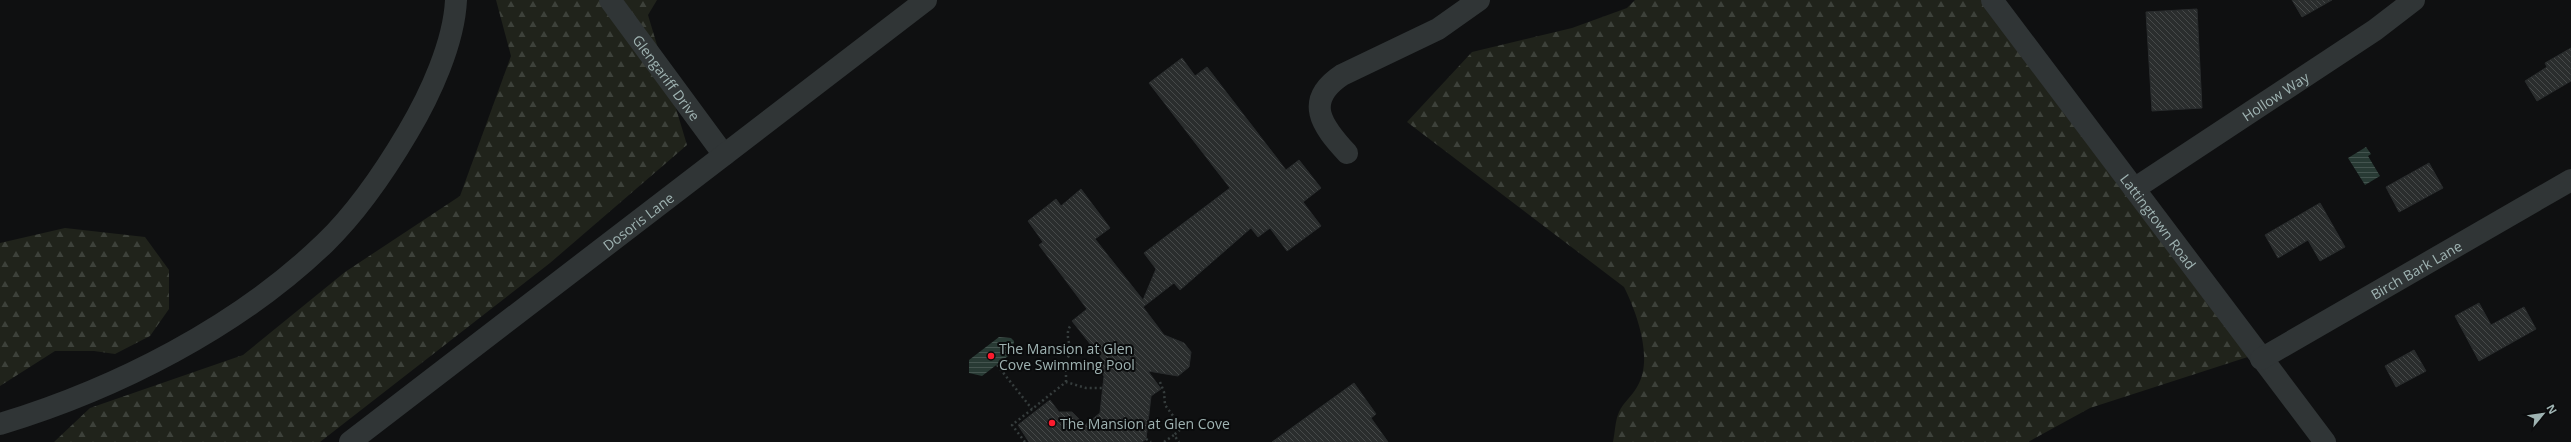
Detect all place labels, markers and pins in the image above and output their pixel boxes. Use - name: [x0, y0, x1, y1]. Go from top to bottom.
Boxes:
- place label: The Mansion at Glen Cove Swimming Pool: [999, 339, 1135, 374]
- marker: The Mansion at Glen Cove Swimming Pool: [986, 351, 996, 361]
- place label: The Mansion at Glen Cove: [1060, 414, 1230, 433]
- marker: The Mansion at Glen Cove: [1047, 418, 1057, 428]

